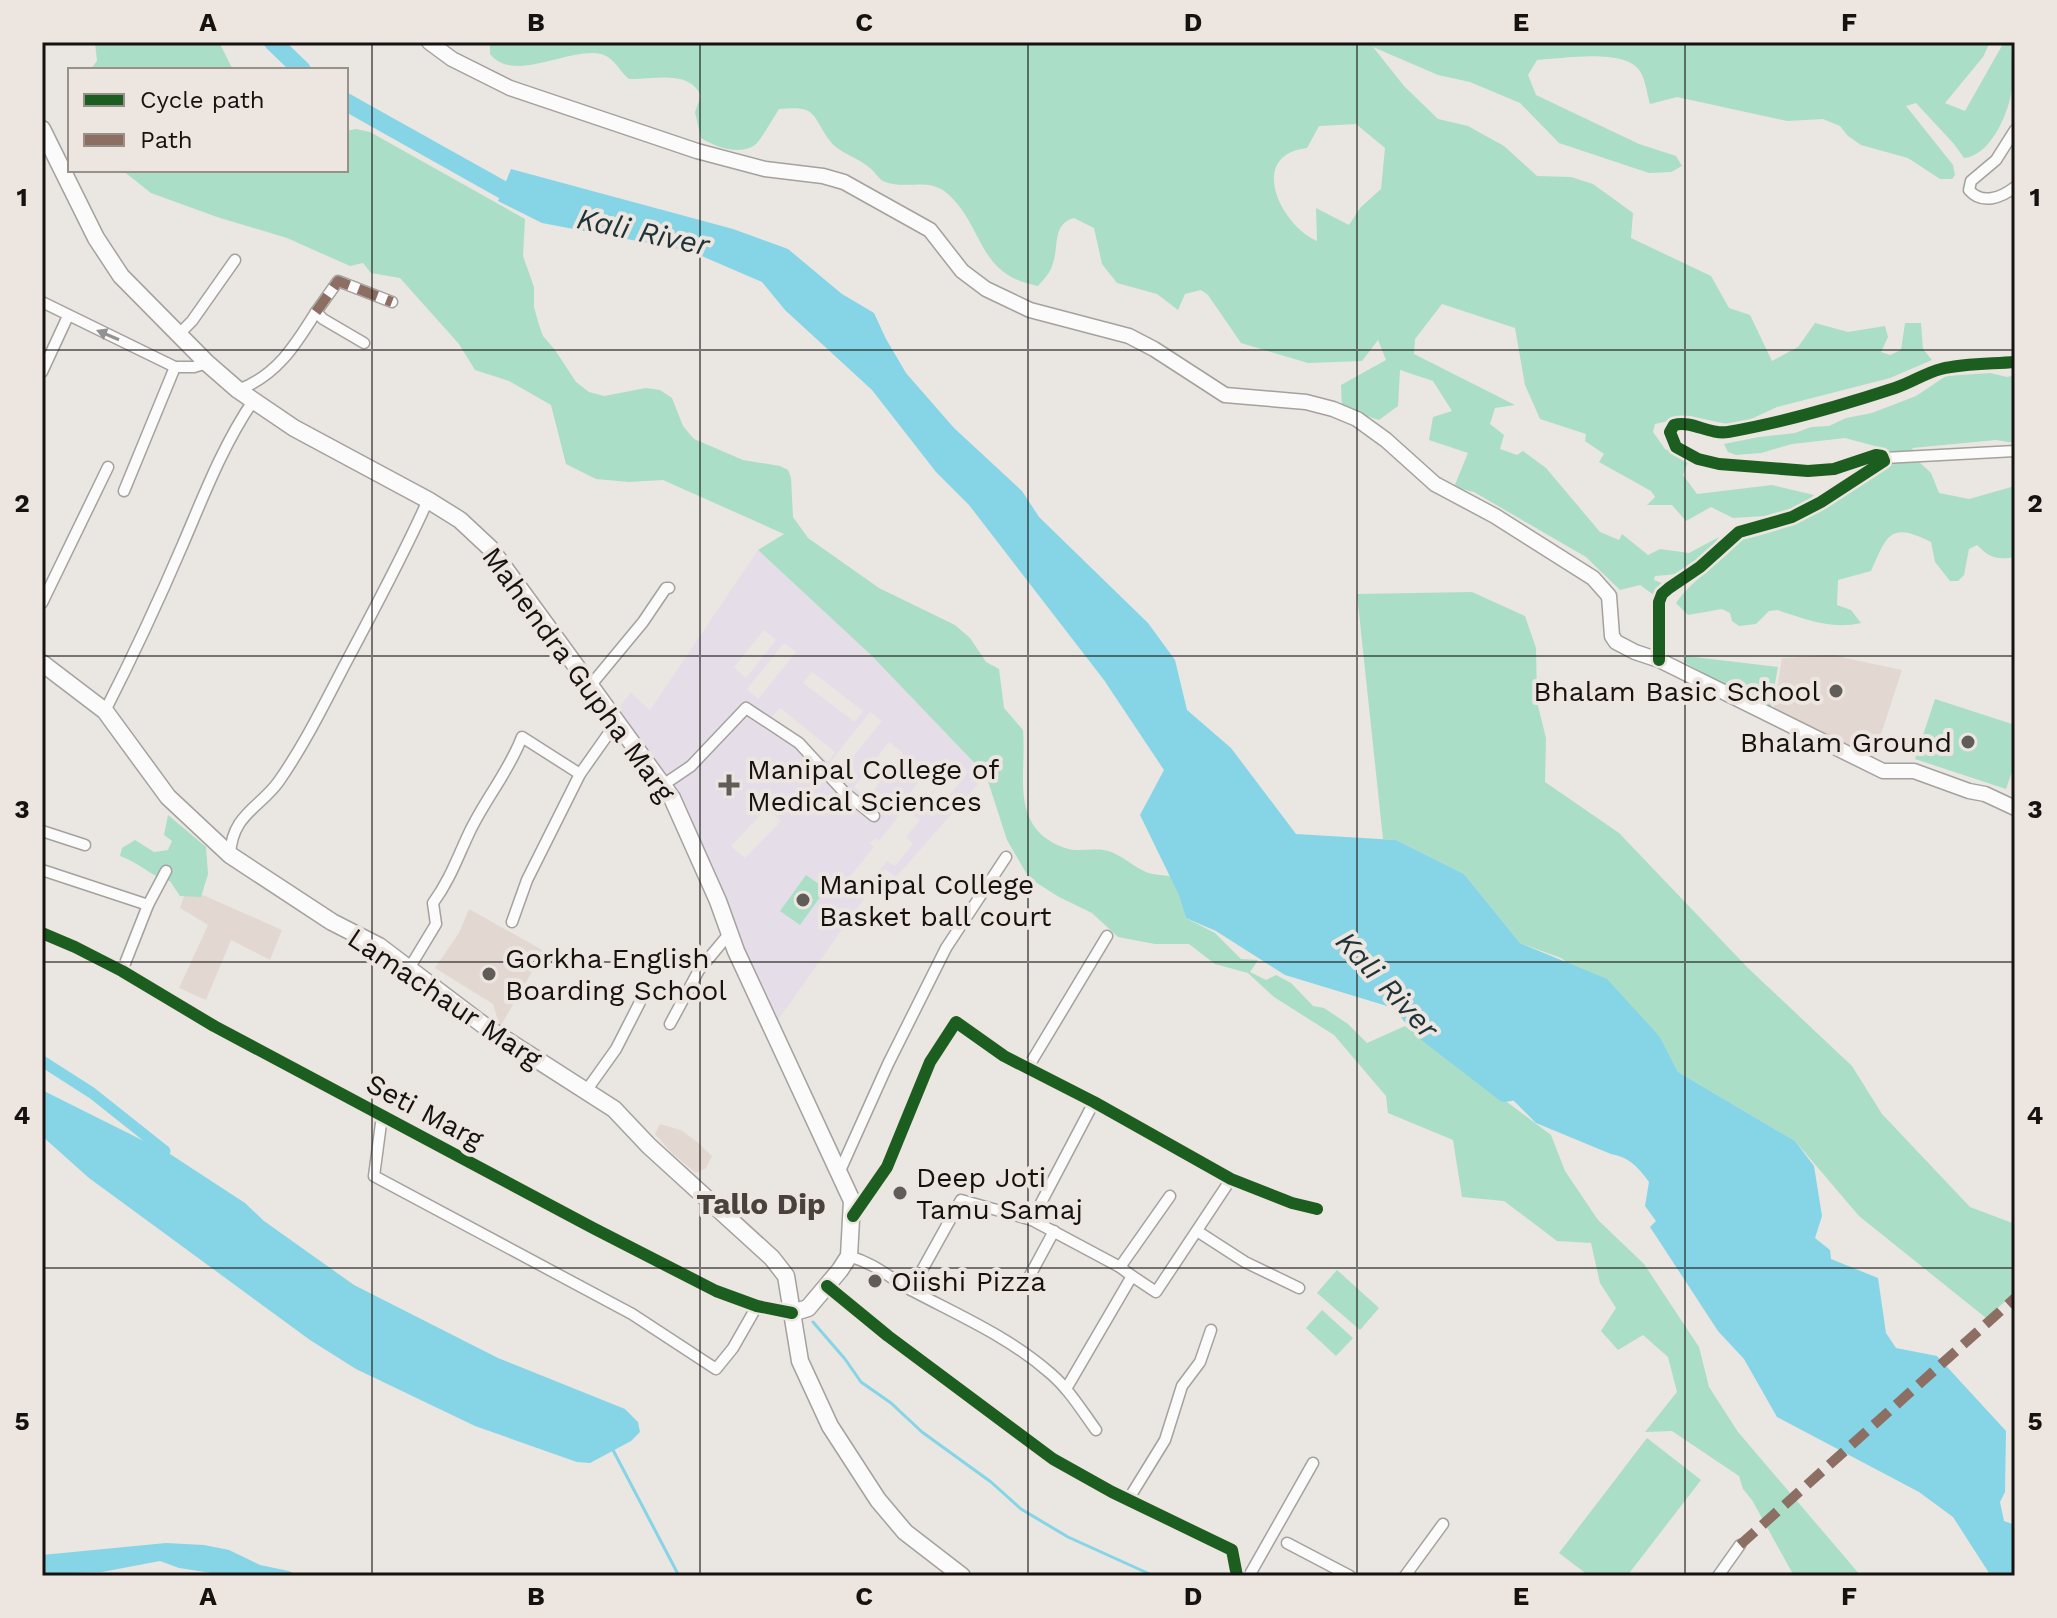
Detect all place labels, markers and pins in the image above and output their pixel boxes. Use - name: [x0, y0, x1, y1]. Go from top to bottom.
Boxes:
- place label: Bhalam Basic School: [1533, 675, 1820, 708]
- marker: Bhalam Basic School: [1827, 682, 1845, 700]
- place label: Bhalam Ground: [1740, 726, 1952, 759]
- marker: Bhalam Ground: [1959, 733, 1977, 751]
- place label: Manipal College of Medical Sciences: [747, 753, 999, 818]
- marker: Manipal College of Medical Sciences: [718, 774, 740, 796]
- place label: Manipal College Basket ball court: [819, 868, 1052, 933]
- marker: Manipal College Basket ball court: [794, 891, 812, 909]
- place label: Gorkha English Boarding School: [505, 942, 727, 1007]
- marker: Gorkha English Boarding School: [480, 965, 498, 983]
- place label: Deep Joti Tamu Samaj: [916, 1161, 1083, 1226]
- marker: Deep Joti Tamu Samaj: [891, 1184, 909, 1202]
- place label: Oiishi Pizza: [891, 1265, 1046, 1298]
- marker: Oiishi Pizza: [866, 1272, 884, 1290]

